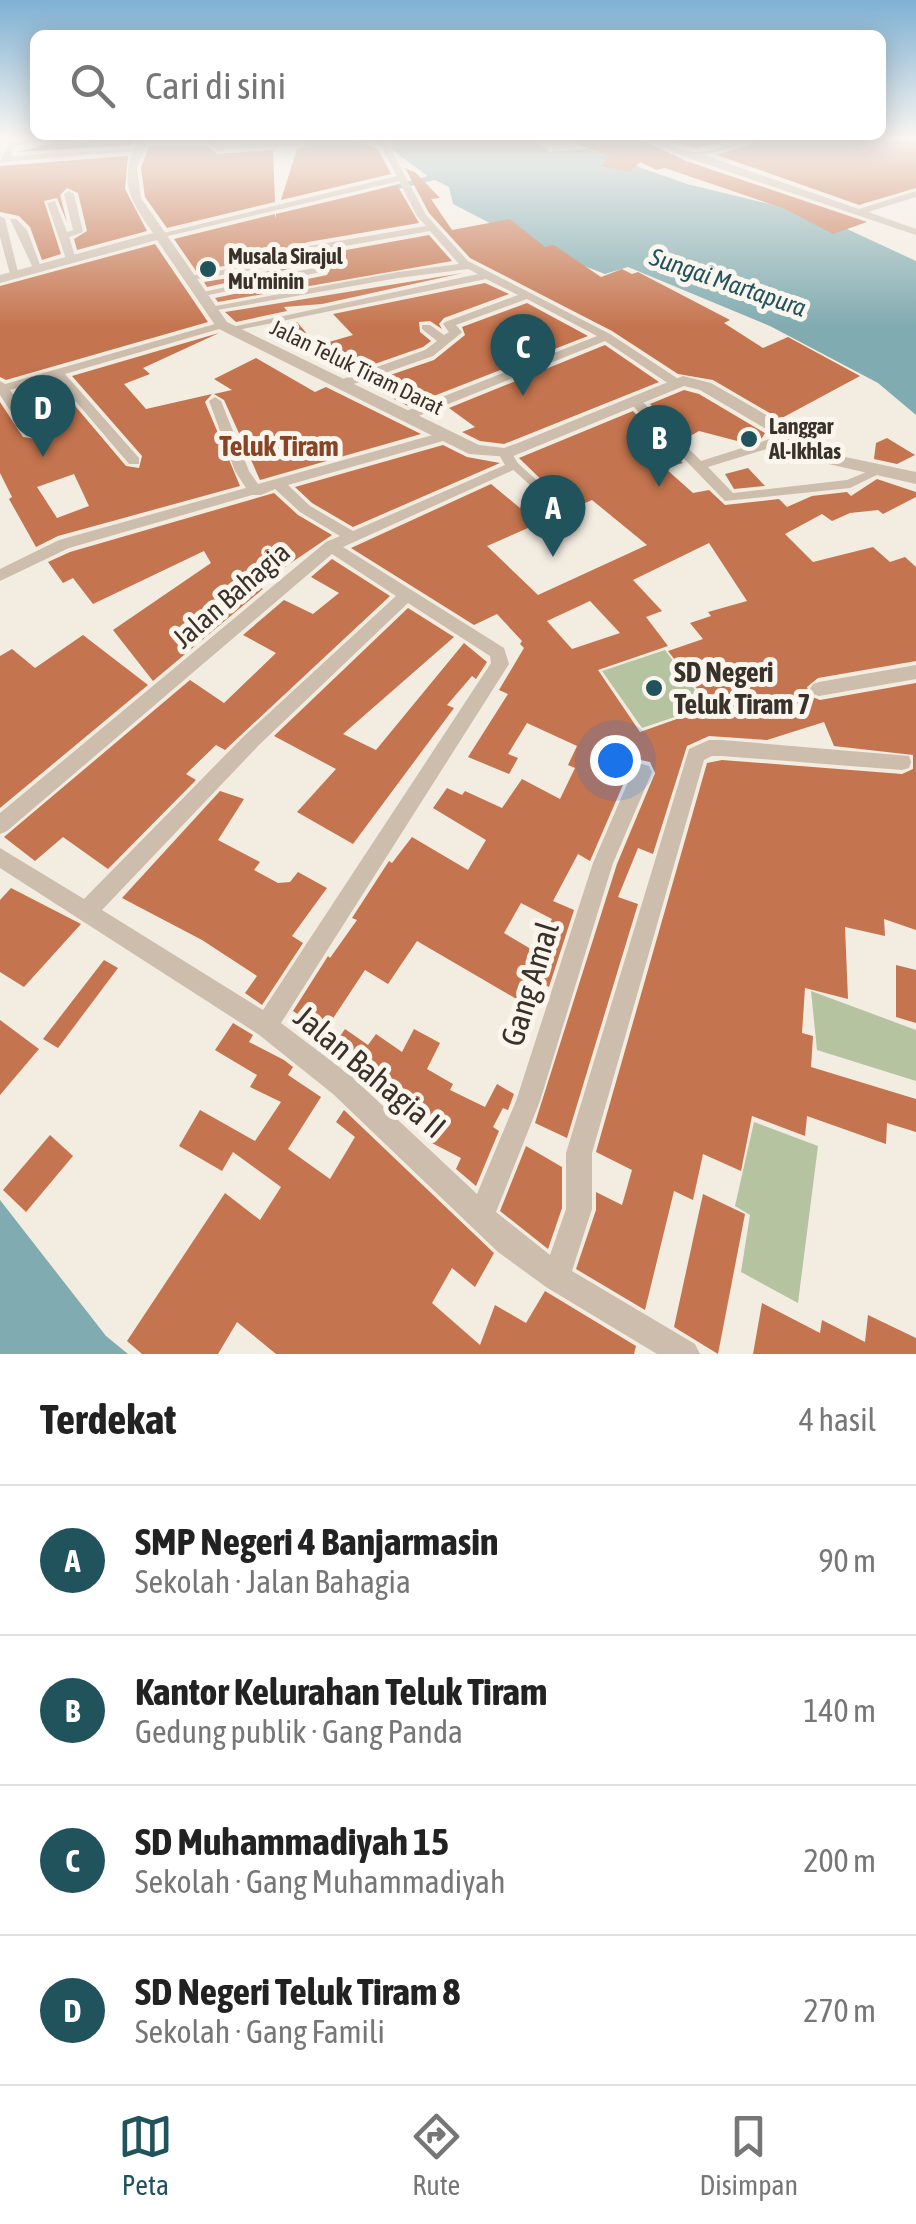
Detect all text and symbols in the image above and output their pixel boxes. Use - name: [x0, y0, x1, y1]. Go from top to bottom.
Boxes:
- search box: [30, 30, 886, 140]
- icon: search: [65, 58, 120, 113]
- text: Cari di sini: [145, 64, 286, 107]
- water label: Sungai Martapura: [645, 242, 810, 322]
- place label: Musala Sirajul Mu'minin: [228, 243, 344, 294]
- marker: Musala Sirajul Mu'minin: [197, 258, 219, 280]
- street label: Jalan Teluk Tiram Darat: [266, 314, 448, 420]
- pin: C: [490, 314, 556, 396]
- pin: D: [10, 374, 76, 457]
- pin: B: [626, 404, 692, 487]
- place label: Langgar Al-Ikhlas: [768, 413, 841, 464]
- marker: Langgar Al-Ikhlas: [738, 428, 760, 450]
- district label: Teluk Tiram: [219, 430, 339, 462]
- pin: A: [520, 474, 586, 557]
- street label: Jalan Bahagia: [166, 536, 296, 654]
- place label: SD Negeri Teluk Tiram 7: [674, 656, 810, 720]
- marker: SD Negeri Teluk Tiram 7: [643, 677, 665, 699]
- your location: [590, 735, 641, 786]
- street label: Gang Amal: [493, 917, 566, 1050]
- street label: Jalan Bahagia II: [287, 998, 453, 1145]
- text: Terdekat: [40, 1395, 176, 1443]
- text: 4 hasil: [799, 1401, 876, 1438]
- text: SMP Negeri 4 Banjarmasin: [135, 1520, 498, 1563]
- text: A: [65, 1542, 80, 1579]
- text: 90 m: [818, 1542, 876, 1579]
- text: Sekolah · Jalan Bahagia: [135, 1563, 411, 1600]
- text: Kantor Kelurahan Teluk Tiram: [135, 1670, 547, 1713]
- text: B: [65, 1692, 80, 1729]
- text: 140 m: [803, 1692, 876, 1729]
- text: Gedung publik · Gang Panda: [135, 1713, 463, 1750]
- text: SD Muhammadiyah 15: [135, 1820, 449, 1863]
- text: C: [65, 1842, 80, 1879]
- text: 200 m: [803, 1842, 876, 1879]
- text: Sekolah · Gang Muhammadiyah: [135, 1863, 506, 1900]
- text: SD Negeri Teluk Tiram 8: [135, 1970, 460, 2013]
- text: D: [64, 1992, 81, 2029]
- text: 270 m: [803, 1992, 876, 2029]
- text: Sekolah · Gang Famili: [135, 2013, 385, 2050]
- tab: Peta: [118, 2109, 173, 2201]
- tab: Rute: [409, 2109, 464, 2201]
- tab: Disimpan: [700, 2109, 798, 2201]

